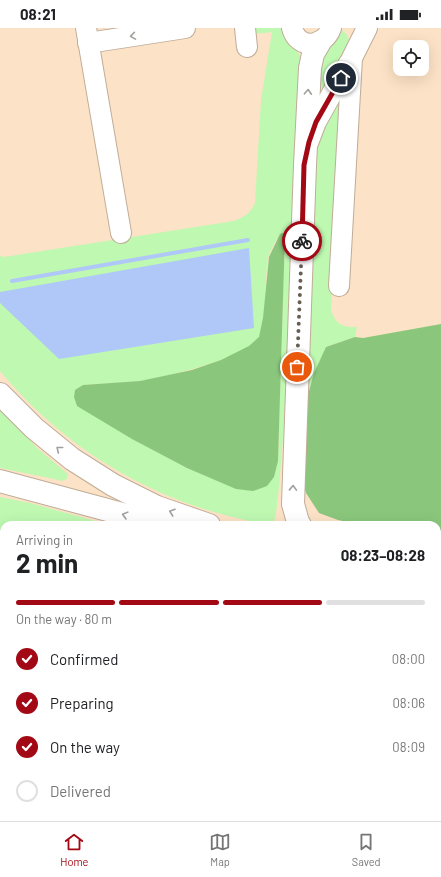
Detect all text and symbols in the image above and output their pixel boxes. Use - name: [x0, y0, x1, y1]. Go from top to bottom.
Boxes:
- text: 08:21: [20, 5, 56, 23]
- one-way arrow: [130, 31, 136, 40]
- map controls: [393, 40, 429, 76]
- button: locate: [393, 40, 429, 76]
- pin: [324, 61, 358, 95]
- icon: home: [330, 67, 352, 89]
- one-way arrow: [304, 89, 313, 95]
- courier: [282, 221, 322, 261]
- icon: bike: [291, 230, 313, 252]
- pin: [280, 350, 314, 384]
- icon: bag: [286, 356, 308, 378]
- one-way arrow: [57, 446, 64, 453]
- one-way arrow: [289, 485, 297, 491]
- one-way arrow: [169, 508, 176, 517]
- one-way arrow: [122, 511, 129, 520]
- text: Arriving in: [16, 532, 73, 548]
- text: 08:23–08:28: [341, 546, 425, 564]
- text: 2 min: [16, 547, 78, 578]
- text: On the way · 80 m: [16, 611, 112, 627]
- icon: check: [16, 648, 38, 670]
- text: Confirmed: [50, 650, 118, 668]
- text: 08:00: [392, 651, 425, 667]
- icon: check: [16, 692, 38, 714]
- text: Preparing: [50, 694, 114, 712]
- text: 08:06: [392, 695, 425, 711]
- icon: check: [16, 736, 38, 758]
- text: On the way: [50, 738, 120, 756]
- text: 08:09: [392, 739, 425, 755]
- text: Delivered: [50, 782, 111, 800]
- tab: Home: [60, 831, 88, 868]
- tab: Map: [209, 831, 231, 868]
- tab: Saved: [352, 831, 381, 868]

